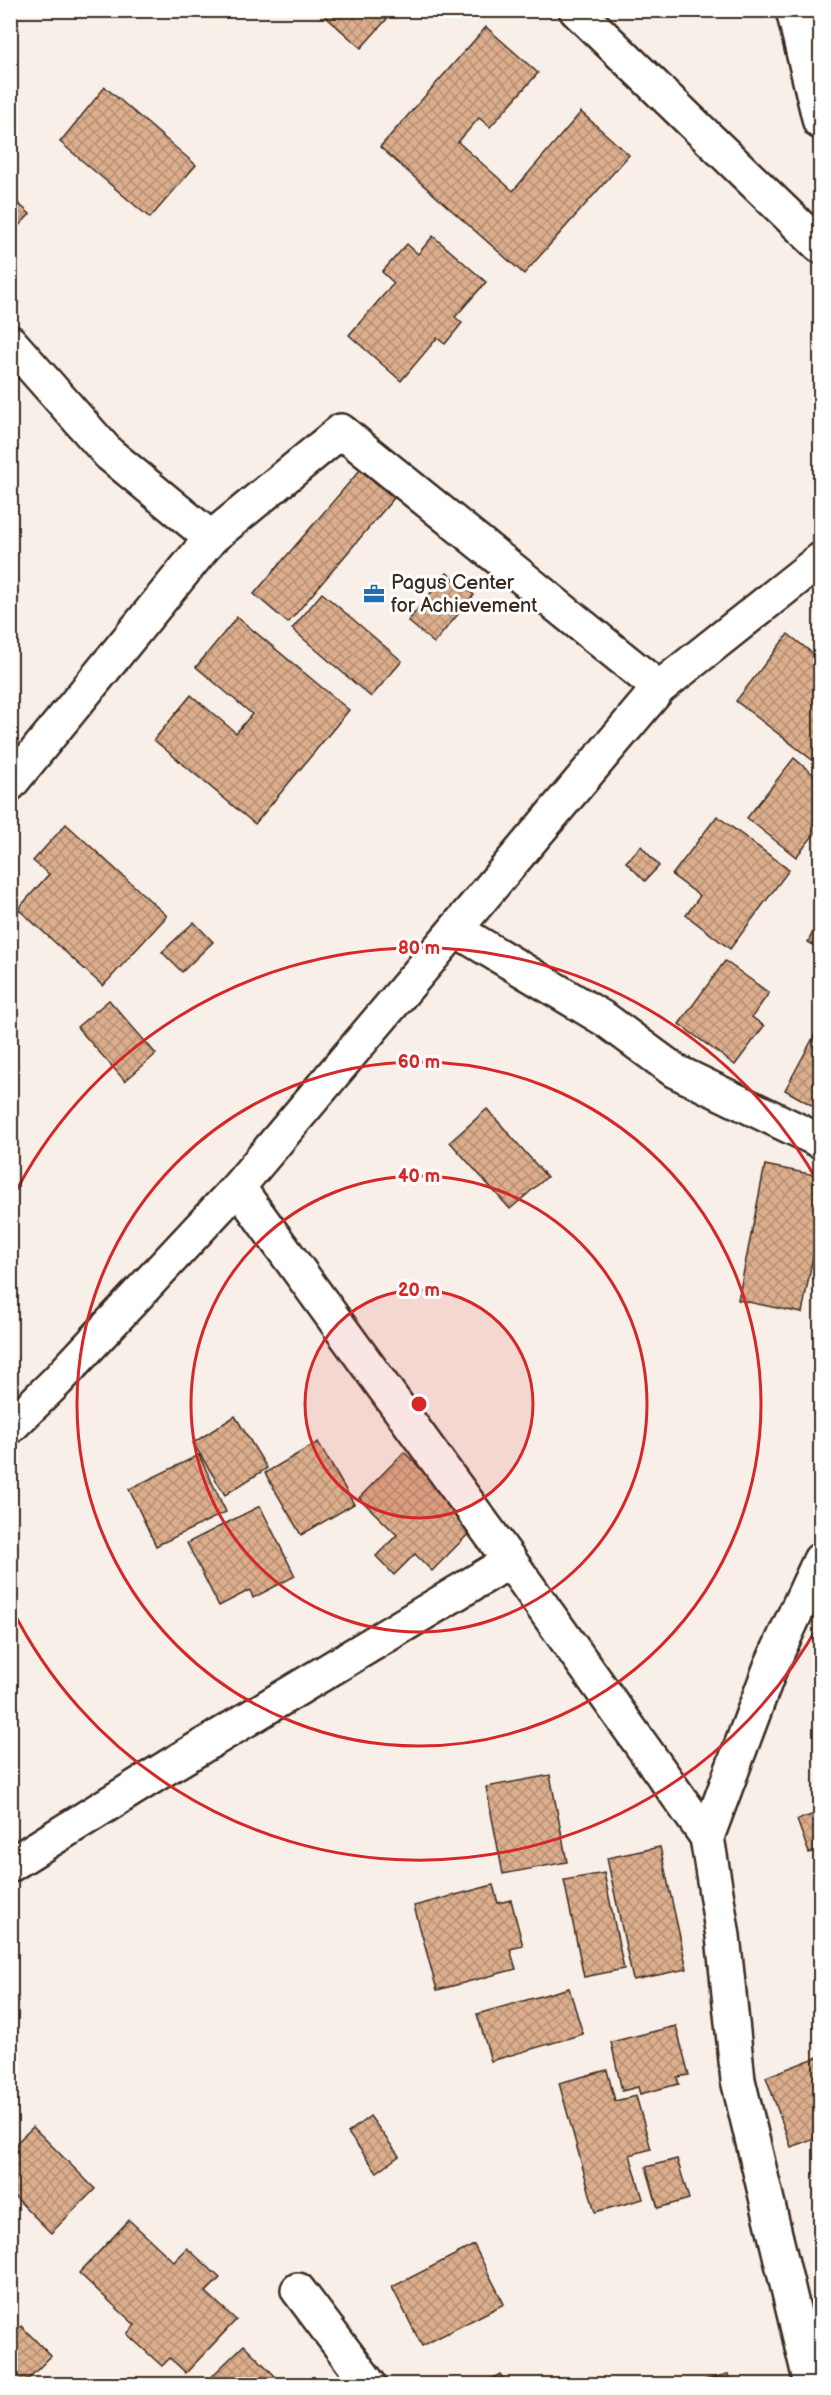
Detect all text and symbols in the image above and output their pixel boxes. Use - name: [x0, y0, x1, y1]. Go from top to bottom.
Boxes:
- place label: Pagus Center for Achievement: [391, 571, 537, 618]
- office icon: Pagus Center for Achievement: [362, 582, 386, 606]
- text: 80 m: [398, 938, 440, 959]
- text: 60 m: [398, 1052, 440, 1073]
- text: 40 m: [398, 1166, 440, 1187]
- text: 20 m: [398, 1280, 440, 1301]
- centre of rings: [409, 1394, 429, 1414]

